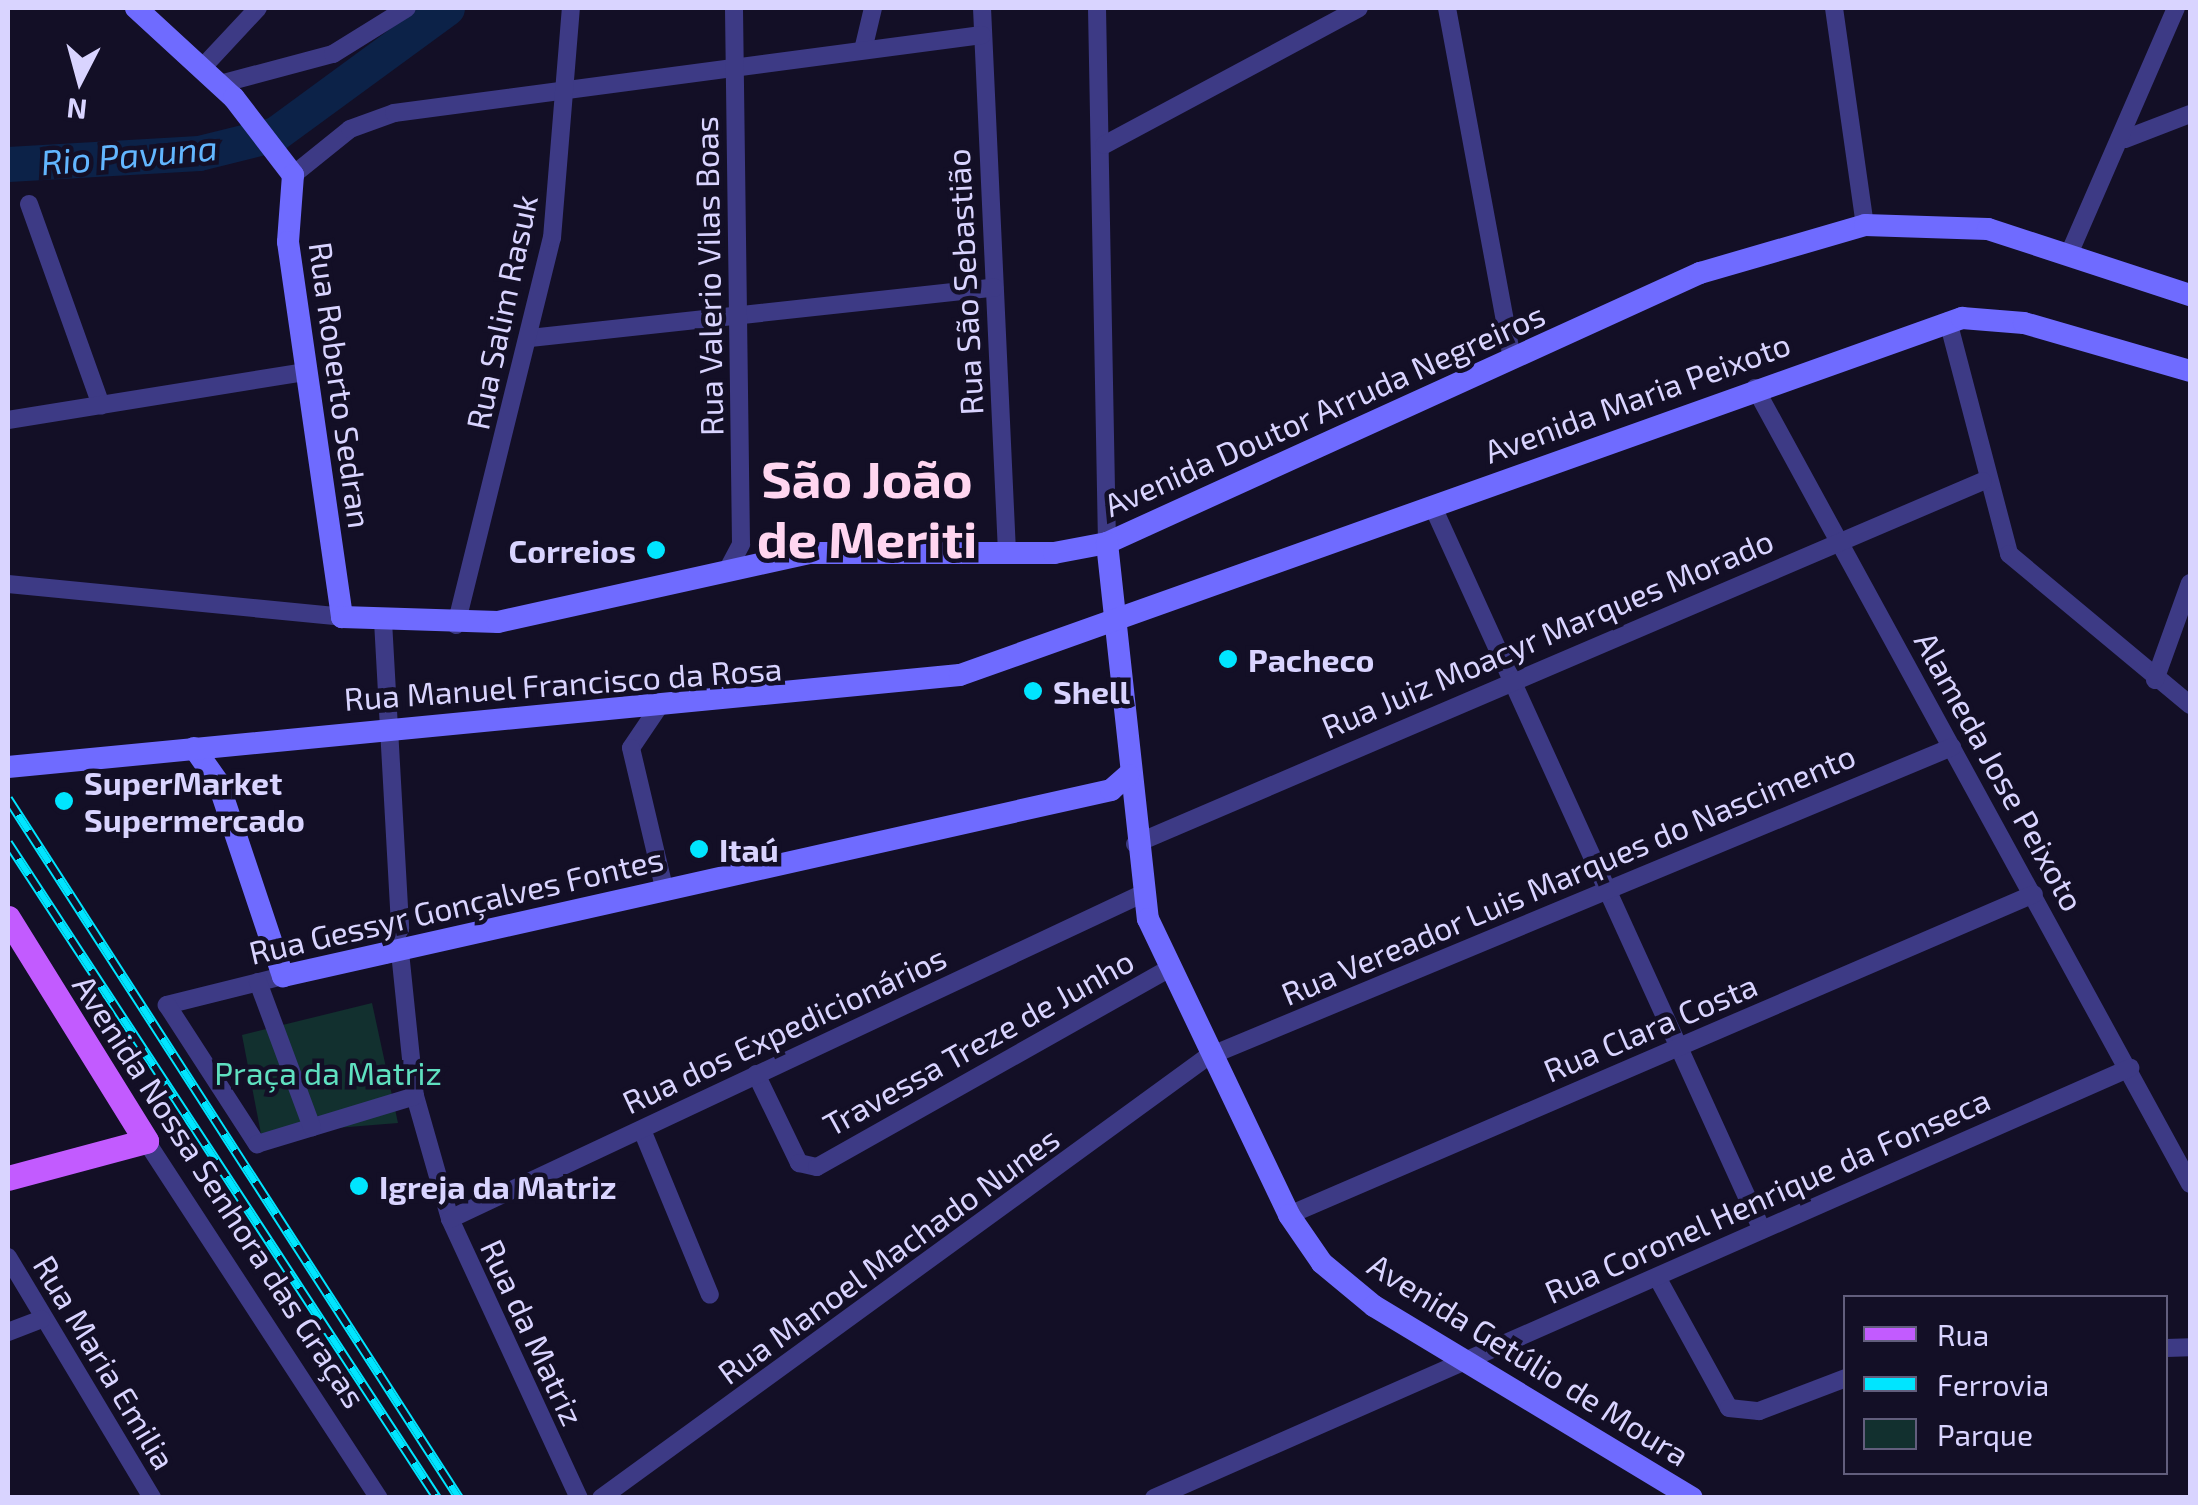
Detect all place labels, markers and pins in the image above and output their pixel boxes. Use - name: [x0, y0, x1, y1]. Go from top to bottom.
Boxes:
- place label: Correios: [508, 531, 636, 569]
- marker: Correios: [645, 539, 667, 561]
- place label: Pacheco: [1248, 640, 1374, 678]
- marker: Pacheco: [1217, 648, 1239, 670]
- place label: Shell: [1053, 672, 1130, 710]
- marker: Shell: [1022, 680, 1044, 702]
- place label: SuperMarket Supermercado: [84, 764, 305, 839]
- marker: SuperMarket Supermercado: [53, 790, 75, 812]
- place label: Itaú: [719, 830, 779, 868]
- marker: Itaú: [688, 838, 710, 860]
- place label: Igreja da Matriz: [379, 1167, 617, 1205]
- marker: Igreja da Matriz: [348, 1175, 370, 1197]

